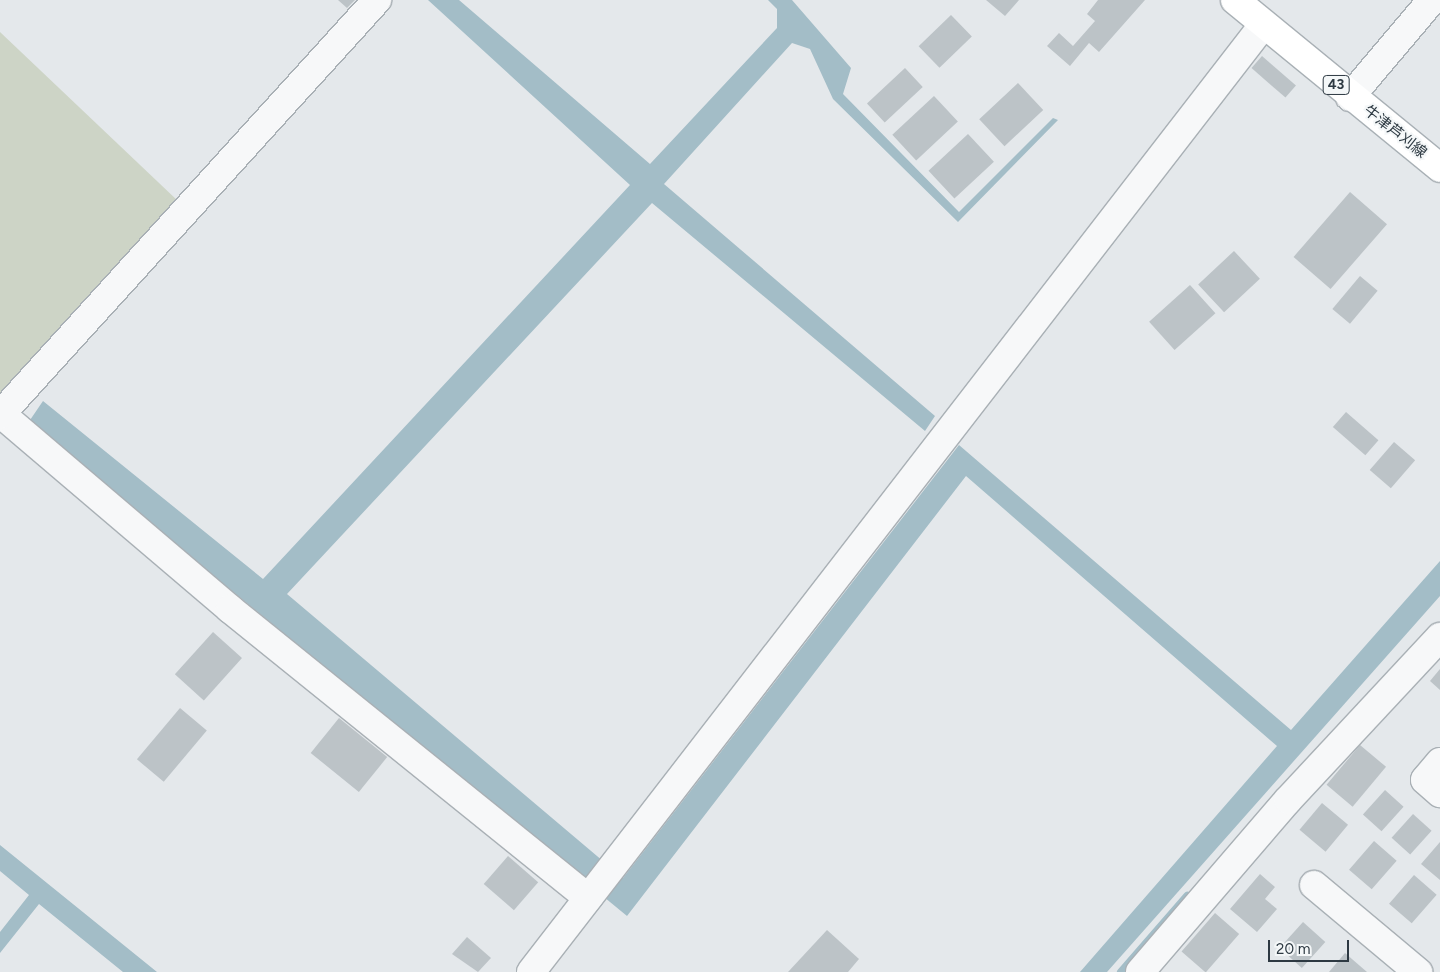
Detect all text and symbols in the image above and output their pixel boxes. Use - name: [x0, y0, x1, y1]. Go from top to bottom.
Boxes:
- road number: 43: [1322, 74, 1350, 96]
- street label: 牛津芦刈線: [1360, 102, 1430, 162]
- scale bar: [1270, 930, 1351, 962]
- text: 20 m: [1276, 940, 1310, 958]

